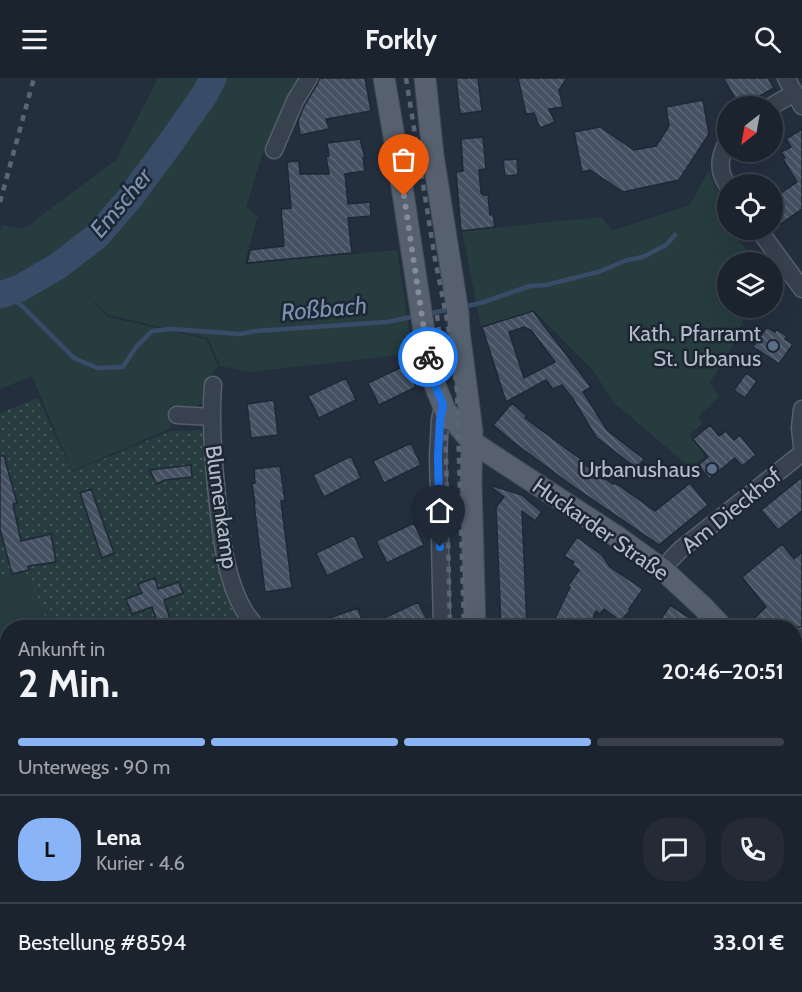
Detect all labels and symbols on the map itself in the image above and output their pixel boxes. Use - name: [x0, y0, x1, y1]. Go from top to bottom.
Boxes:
- north arrow: [717, 96, 783, 162]
- pin: [378, 134, 429, 196]
- water label: Emscher: [83, 161, 159, 243]
- water label: Roßbach: [280, 290, 368, 327]
- place label: Kath. Pfarramt St. Urbanus: [628, 320, 762, 372]
- courier: [398, 327, 458, 387]
- marker: Kath. Pfarramt St. Urbanus: [766, 339, 780, 353]
- street label: Blumenkamp: [199, 444, 244, 571]
- place label: Urbanushaus: [579, 456, 700, 483]
- street label: Am Dieckhof: [676, 462, 787, 559]
- marker: Urbanushaus: [705, 462, 719, 476]
- street label: Huckarder Straße: [527, 472, 674, 586]
- pin: [414, 485, 465, 547]

